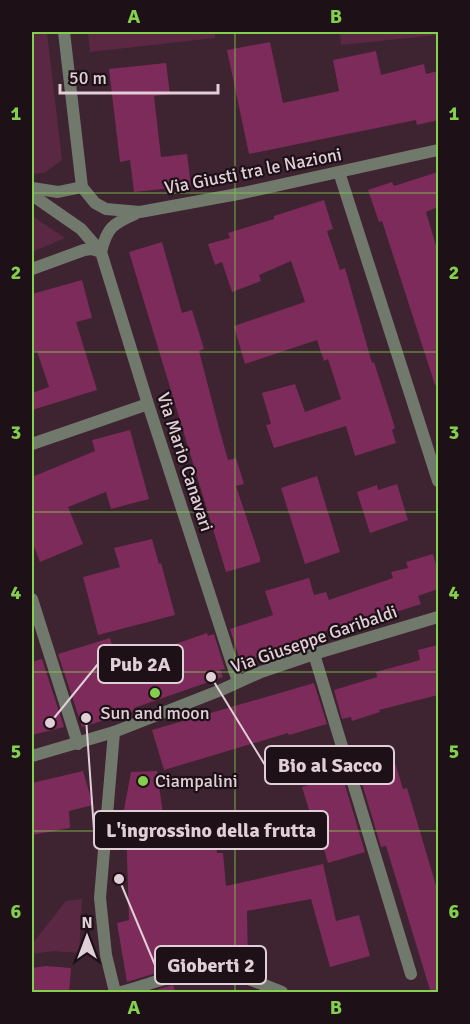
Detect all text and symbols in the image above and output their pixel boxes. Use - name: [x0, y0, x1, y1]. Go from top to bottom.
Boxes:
- text: A: [128, 4, 141, 29]
- text: B: [330, 4, 342, 29]
- scale bar: [60, 57, 218, 95]
- text: 50 m: [69, 67, 107, 89]
- text: 1: [11, 101, 22, 126]
- text: 1: [449, 101, 460, 126]
- street label: Via Giusti tra le Nazioni: [163, 143, 343, 199]
- text: 2: [11, 260, 21, 285]
- text: 2: [449, 260, 459, 285]
- street label: Via Mario Canavari: [152, 390, 218, 534]
- text: 3: [11, 420, 21, 445]
- text: 3: [449, 420, 459, 445]
- text: 4: [11, 580, 22, 605]
- text: 4: [449, 580, 460, 605]
- street label: Via Giuseppe Garibaldi: [228, 600, 400, 678]
- callout: Pub 2A: [98, 645, 183, 683]
- text: Pub 2A: [109, 652, 171, 677]
- marker: Sun and moon: [148, 686, 162, 700]
- place label: Sun and moon: [101, 702, 209, 724]
- text: 5: [11, 739, 21, 764]
- text: 5: [449, 739, 459, 764]
- callout: Bio al Sacco: [265, 746, 394, 784]
- text: Bio al Sacco: [278, 753, 382, 778]
- place label: Ciampalini: [155, 770, 238, 792]
- marker: Ciampalini: [136, 774, 150, 788]
- callout: L'ingrossino della frutta: [94, 811, 328, 849]
- text: L'ingrossino della frutta: [106, 818, 316, 843]
- text: 6: [11, 899, 22, 924]
- text: 6: [449, 899, 460, 924]
- north arrow: [57, 907, 117, 967]
- text: N: [81, 913, 93, 933]
- callout: Gioberti 2: [155, 946, 266, 984]
- text: Gioberti 2: [167, 953, 255, 978]
- text: A: [128, 995, 141, 1020]
- text: B: [330, 995, 342, 1020]

